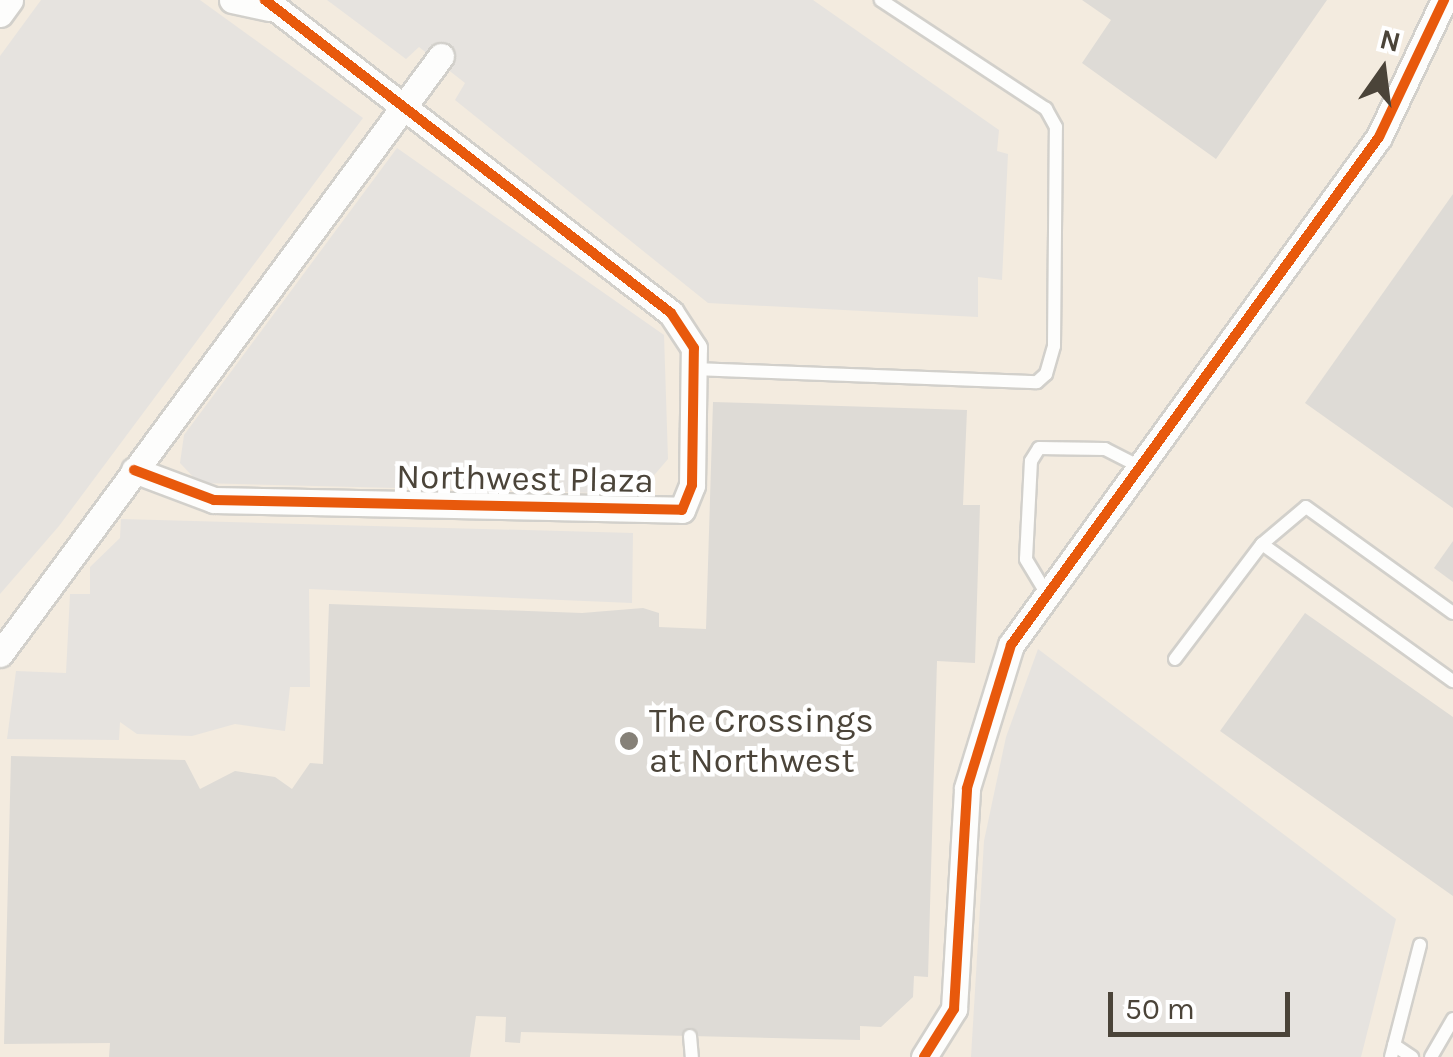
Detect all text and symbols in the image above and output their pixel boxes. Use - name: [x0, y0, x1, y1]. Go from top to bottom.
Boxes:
- north arrow: [1333, 20, 1433, 120]
- text: N: [1377, 22, 1404, 59]
- street label: Northwest Plaza: [396, 456, 654, 502]
- place label: The Crossings at Northwest: [649, 700, 874, 782]
- marker: The Crossings at Northwest: [618, 730, 640, 752]
- scale bar: [1113, 972, 1296, 1034]
- text: 50 m: [1125, 991, 1195, 1027]

